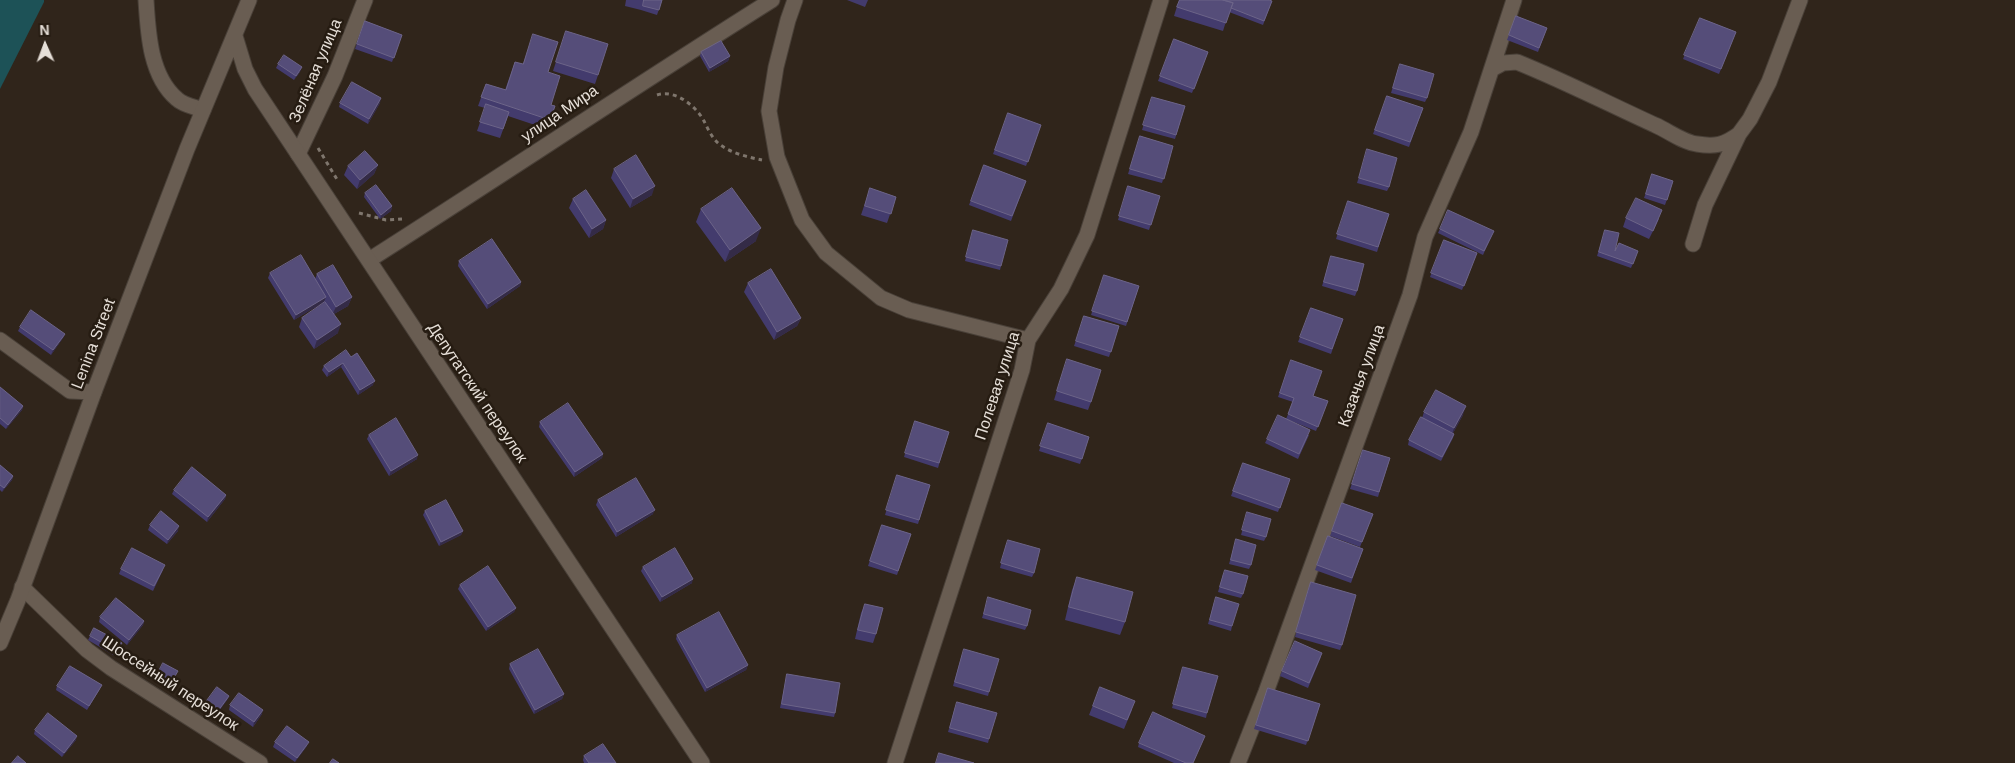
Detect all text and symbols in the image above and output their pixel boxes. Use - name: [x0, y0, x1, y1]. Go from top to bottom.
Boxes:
- street label: Зелёная улица: [285, 16, 347, 126]
- north arrow: [20, 20, 70, 70]
- text: N: [39, 22, 50, 38]
- street label: улица Мира: [518, 81, 602, 147]
- street label: Lenina Street: [68, 296, 120, 392]
- street label: Депутатский переулок: [423, 319, 531, 467]
- street label: Казачья улица: [1335, 322, 1389, 430]
- street label: Полевая улица: [971, 329, 1025, 443]
- street label: Шоссейный переулок: [98, 633, 242, 735]

